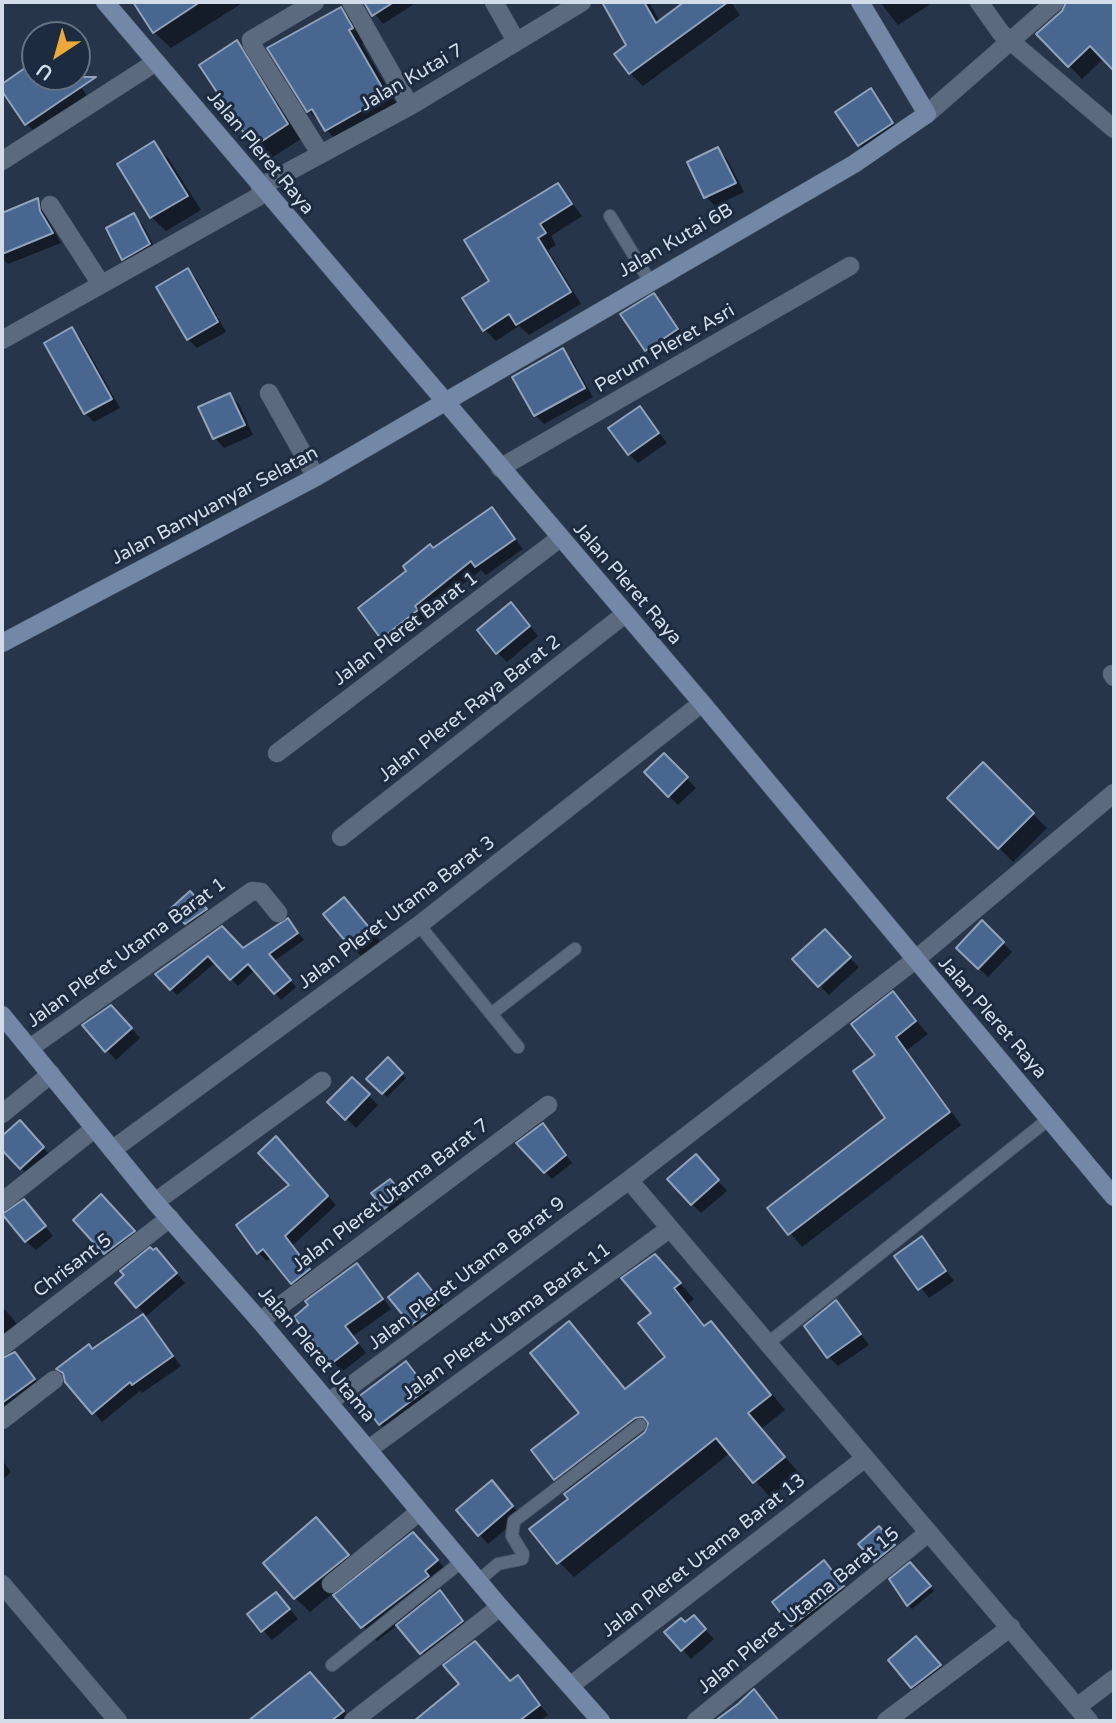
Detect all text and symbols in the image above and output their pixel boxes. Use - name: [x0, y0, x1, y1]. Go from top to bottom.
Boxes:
- north arrow: [21, 21, 91, 91]
- street label: Jalan Kutai 7: [356, 39, 468, 117]
- text: U: [33, 58, 57, 85]
- street label: Jalan Pleret Raya: [202, 87, 318, 219]
- street label: Jalan Kutai 6B: [615, 199, 737, 283]
- street label: Perum Pleret Asri: [591, 300, 739, 398]
- street label: Jalan Banyuanyar Selatan: [108, 442, 322, 570]
- street label: Jalan Pleret Raya: [568, 518, 686, 650]
- street label: Jalan Pleret Barat 1: [329, 567, 483, 691]
- street label: Jalan Pleret Raya Barat 2: [374, 631, 566, 787]
- street label: Jalan Pleret Utama Barat 3: [294, 832, 500, 994]
- street label: Jalan Pleret Utama Barat 1: [23, 873, 231, 1033]
- street label: Jalan Pleret Raya: [933, 952, 1051, 1084]
- street label: Jalan Pleret Utama Barat 7: [288, 1115, 494, 1277]
- street label: Jalan Pleret Utama Barat 9: [364, 1193, 570, 1355]
- street label: Chrisant 5: [29, 1229, 117, 1303]
- street label: Jalan Pleret Utama Barat 11: [398, 1239, 616, 1405]
- street label: Jalan Pleret Utama: [253, 1283, 379, 1427]
- street label: Jalan Pleret Utama Barat 13: [598, 1469, 810, 1643]
- street label: Jalan Pleret Utama Barat 15: [694, 1523, 904, 1699]

